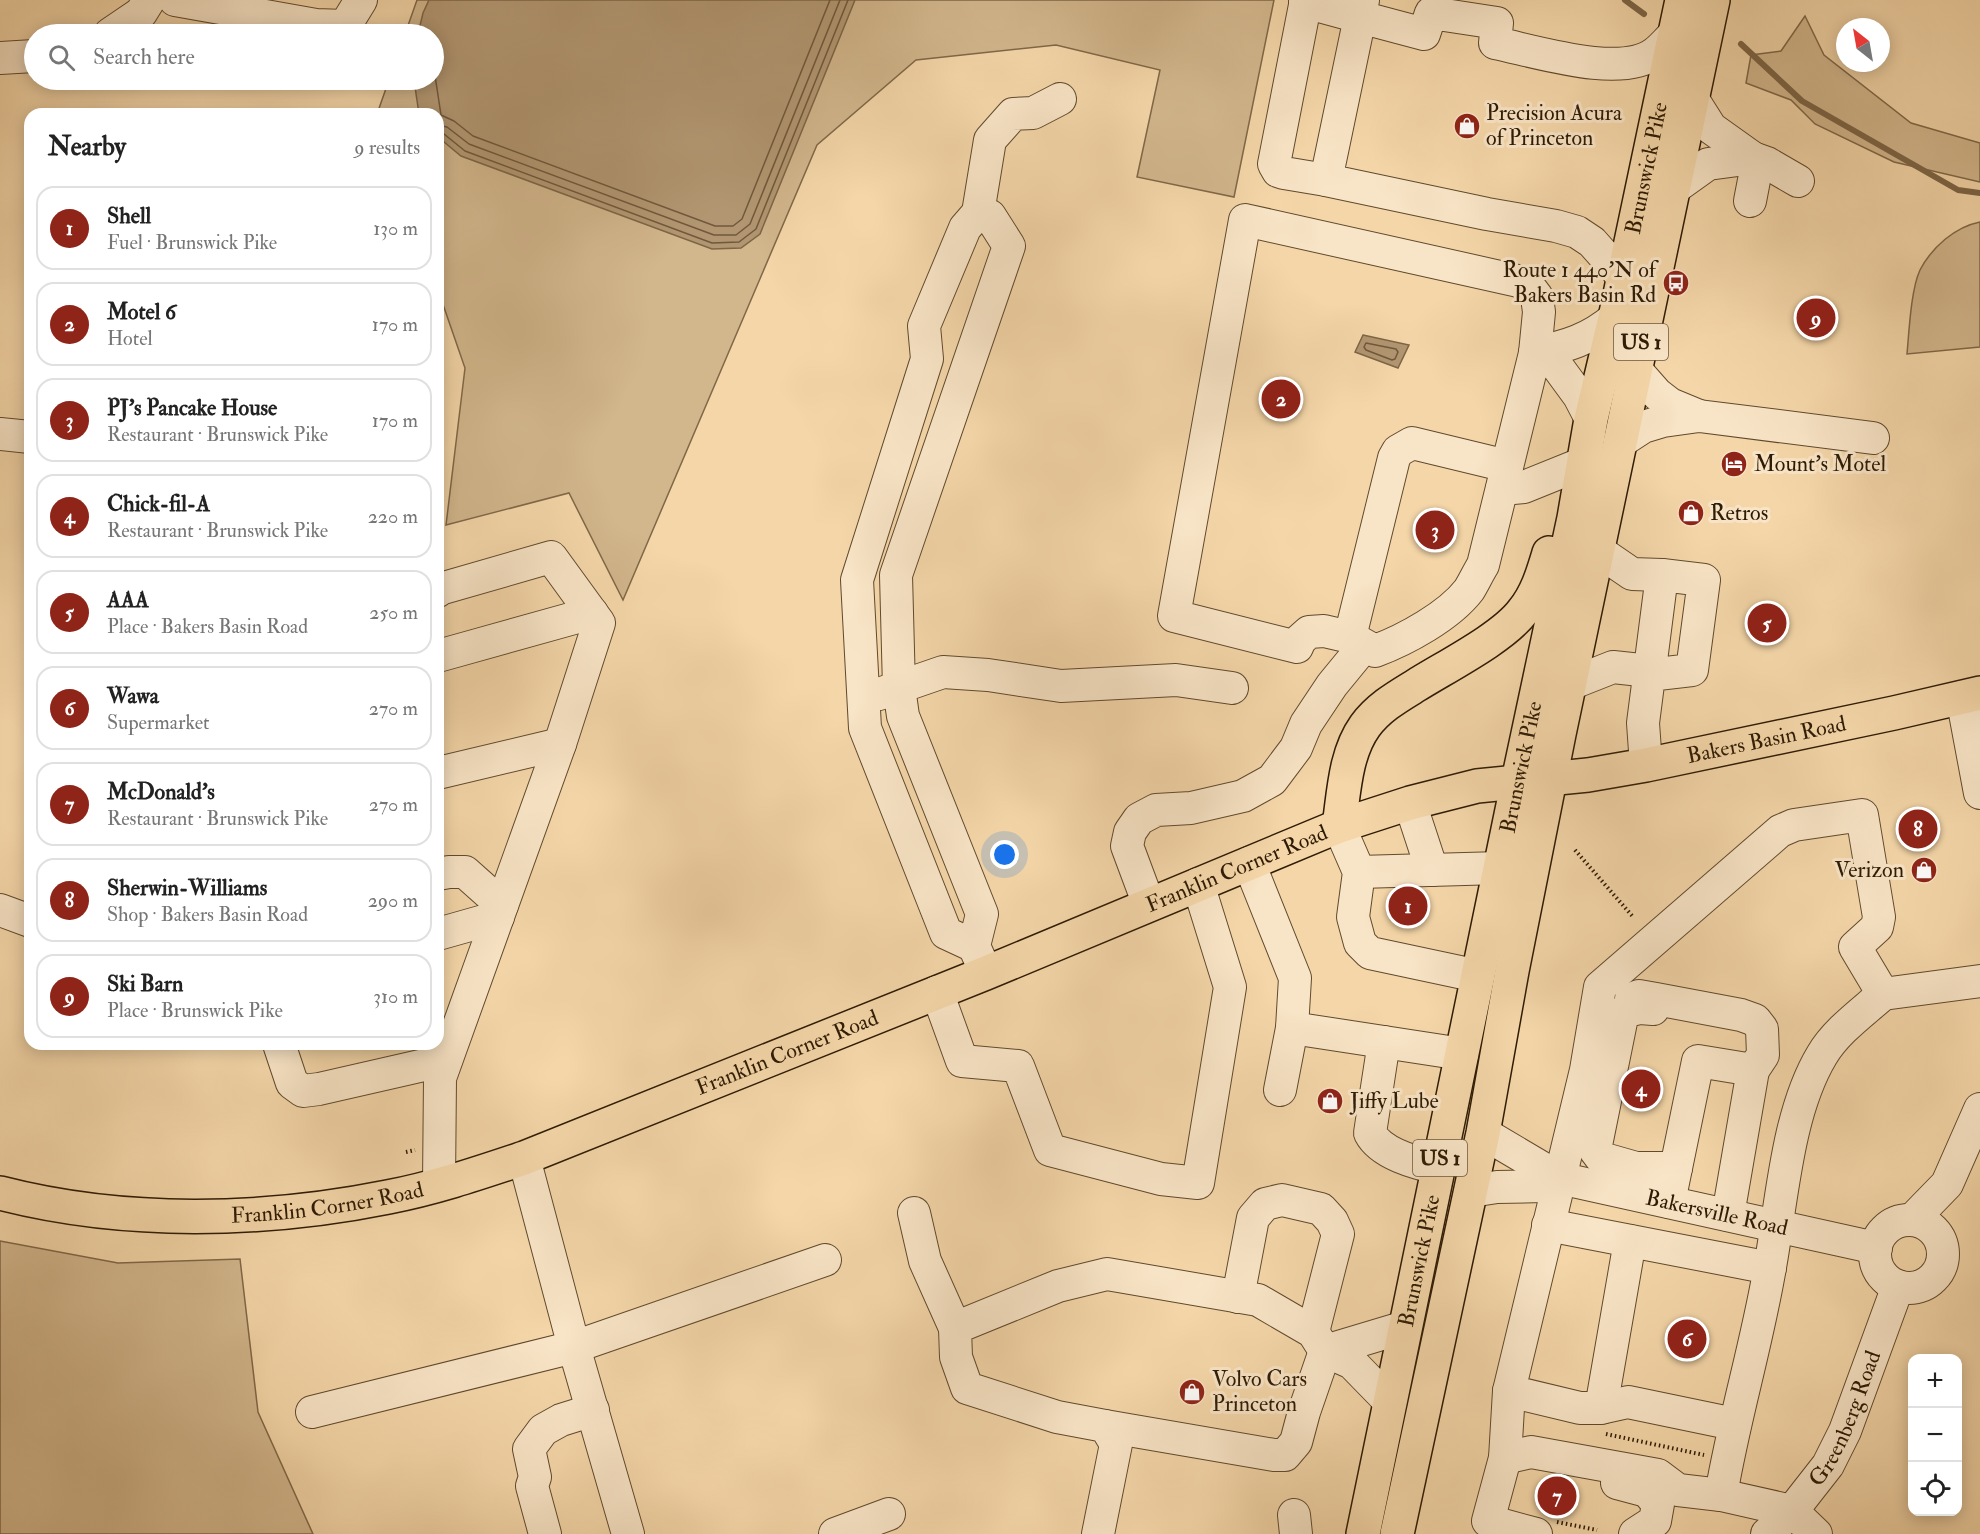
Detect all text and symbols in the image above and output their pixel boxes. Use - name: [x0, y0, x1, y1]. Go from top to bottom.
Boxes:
- north arrow: [1836, 18, 1890, 72]
- search box: [24, 24, 444, 90]
- icon: search: [45, 41, 78, 74]
- text: Search here: [93, 43, 195, 71]
- place label: Precision Acura of Princeton: [1486, 99, 1623, 152]
- street label: Brunswick Pike: [1619, 100, 1674, 237]
- shop icon: Precision Acura of Princeton: [1452, 111, 1482, 141]
- text: Nearby: [48, 131, 126, 163]
- text: 9 results: [354, 135, 420, 160]
- text: Shell: [107, 202, 151, 230]
- text: 1: [66, 216, 73, 241]
- text: 130 m: [373, 216, 418, 241]
- text: Fuel · Brunswick Pike: [107, 230, 277, 255]
- place label: Route 1 440'N of Bakers Basin Rd: [1503, 256, 1659, 309]
- bus stop icon: Route 1 440'N of Bakers Basin Rd: [1661, 268, 1691, 298]
- pin: 9: [1796, 296, 1836, 340]
- text: Motel 6: [107, 298, 176, 326]
- text: 2: [64, 312, 75, 337]
- text: 170 m: [372, 312, 418, 337]
- road number: US 1: [1614, 324, 1668, 360]
- text: Hotel: [107, 326, 153, 351]
- pin: 2: [1262, 376, 1300, 422]
- text: PJ's Pancake House: [107, 394, 277, 422]
- text: 3: [66, 408, 73, 433]
- text: 170 m: [372, 408, 418, 433]
- text: Restaurant · Brunswick Pike: [107, 422, 328, 447]
- hotel icon: Mount's Motel: [1719, 449, 1749, 479]
- place label: Mount's Motel: [1754, 450, 1886, 478]
- text: Chick-fil-A: [107, 490, 210, 518]
- shop icon: Retros: [1676, 498, 1706, 528]
- place label: Retros: [1710, 499, 1768, 527]
- text: 4: [64, 504, 75, 529]
- text: 220 m: [368, 504, 418, 529]
- pin: 3: [1416, 508, 1454, 552]
- text: Restaurant · Brunswick Pike: [107, 518, 328, 543]
- text: AAA: [107, 586, 149, 614]
- text: 5: [65, 600, 74, 625]
- text: 250 m: [369, 600, 418, 625]
- pin: 5: [1748, 600, 1786, 646]
- text: Place · Bakers Basin Road: [107, 614, 308, 639]
- text: Wawa: [107, 682, 159, 710]
- text: 6: [64, 696, 75, 721]
- text: 270 m: [369, 696, 418, 721]
- street label: Brunswick Pike: [1494, 699, 1549, 836]
- street label: Bakers Basin Road: [1684, 709, 1849, 770]
- text: Supermarket: [107, 710, 210, 735]
- text: McDonald's: [107, 778, 215, 806]
- text: 7: [65, 792, 74, 817]
- text: 270 m: [369, 792, 418, 817]
- text: Restaurant · Brunswick Pike: [107, 806, 328, 831]
- pin: 8: [1898, 806, 1938, 852]
- street label: Franklin Corner Road: [1142, 818, 1332, 919]
- your location: [990, 840, 1019, 869]
- shop icon: Verizon: [1909, 855, 1939, 885]
- place label: Verizon: [1834, 856, 1904, 884]
- text: Sherwin-Williams: [107, 874, 267, 902]
- pin: 1: [1388, 884, 1428, 928]
- text: 8: [65, 888, 74, 913]
- text: 290 m: [368, 888, 418, 913]
- text: Shop · Bakers Basin Road: [107, 902, 308, 927]
- text: Ski Barn: [107, 970, 183, 998]
- text: 9: [64, 984, 75, 1009]
- text: 310 m: [373, 984, 418, 1009]
- text: Place · Brunswick Pike: [107, 998, 283, 1023]
- street label: Franklin Corner Road: [692, 1004, 882, 1102]
- pin: 4: [1622, 1066, 1660, 1112]
- shop icon: Jiffy Lube: [1315, 1086, 1345, 1116]
- place label: Jiffy Lube: [1349, 1087, 1439, 1115]
- road number: US 1: [1413, 1140, 1467, 1176]
- street label: Franklin Corner Road: [230, 1176, 427, 1230]
- street label: Bakersville Road: [1643, 1184, 1791, 1242]
- street label: Brunswick Pike: [1392, 1192, 1446, 1329]
- pin: 6: [1668, 1316, 1706, 1362]
- street label: Greenberg Road: [1803, 1347, 1887, 1492]
- map controls: [1908, 1354, 1962, 1516]
- button: +: [1908, 1354, 1962, 1408]
- place label: Volvo Cars Princeton: [1212, 1365, 1307, 1418]
- shop icon: Volvo Cars Princeton: [1177, 1377, 1207, 1407]
- button: −: [1908, 1408, 1962, 1462]
- button: locate: [1908, 1462, 1962, 1516]
- pin: 7: [1538, 1474, 1576, 1518]

